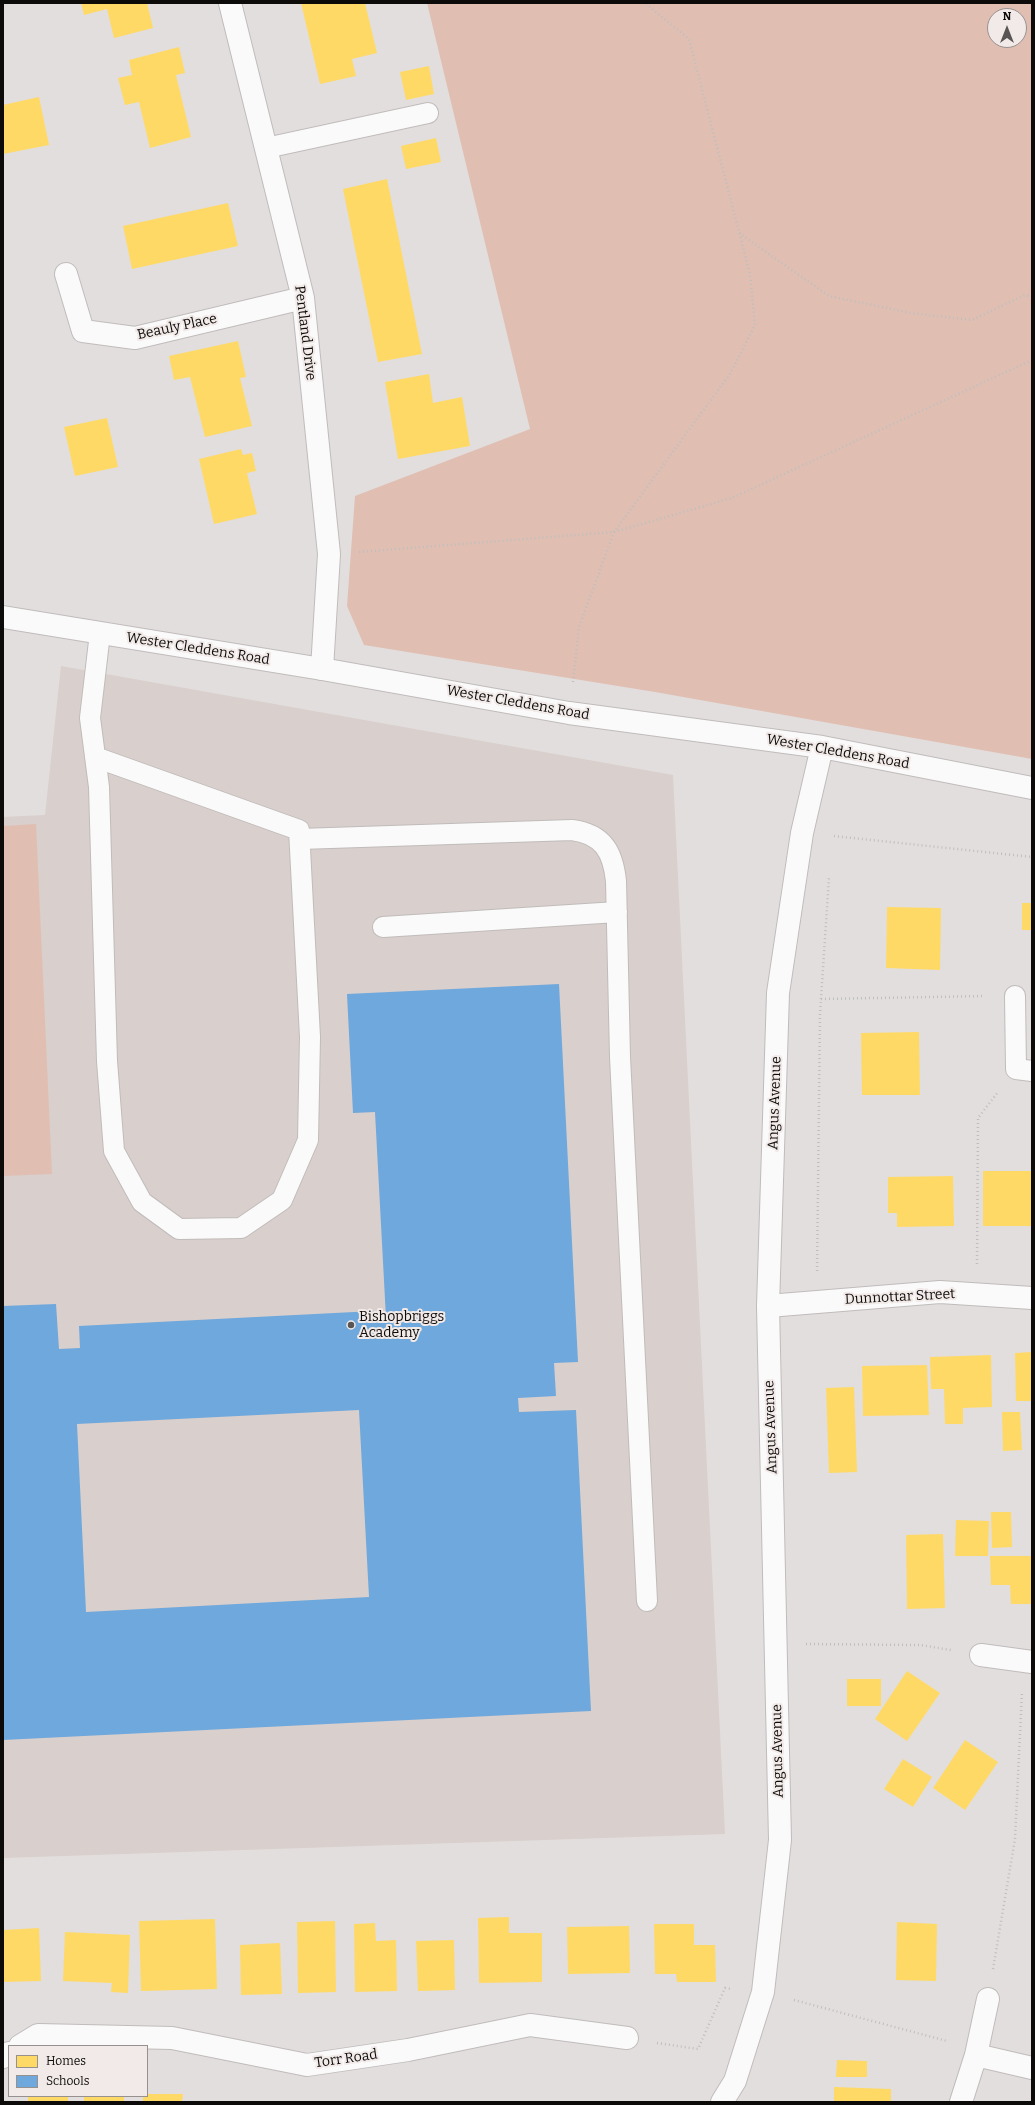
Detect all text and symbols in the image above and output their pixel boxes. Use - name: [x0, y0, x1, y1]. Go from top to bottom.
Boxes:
- north arrow: [987, 8, 1027, 48]
- text: N: [1003, 10, 1011, 23]
- street label: Pentland Drive: [291, 285, 319, 381]
- street label: Beauly Place: [136, 310, 218, 344]
- street label: Wester Cleddens Road: [125, 629, 271, 669]
- street label: Wester Cleddens Road: [445, 682, 591, 724]
- street label: Wester Cleddens Road: [765, 731, 911, 773]
- street label: Angus Avenue: [765, 1056, 785, 1150]
- street label: Dunnottar Street: [844, 1286, 956, 1308]
- place label: Bishopbriggs Academy: [359, 1309, 444, 1342]
- marker: Bishopbriggs Academy: [346, 1320, 356, 1330]
- street label: Angus Avenue: [761, 1380, 781, 1474]
- street label: Angus Avenue: [769, 1704, 787, 1798]
- legend: [8, 2045, 148, 2097]
- street label: Torr Road: [313, 2046, 379, 2072]
- text: Homes: [46, 2054, 86, 2068]
- text: Schools: [46, 2074, 89, 2088]

